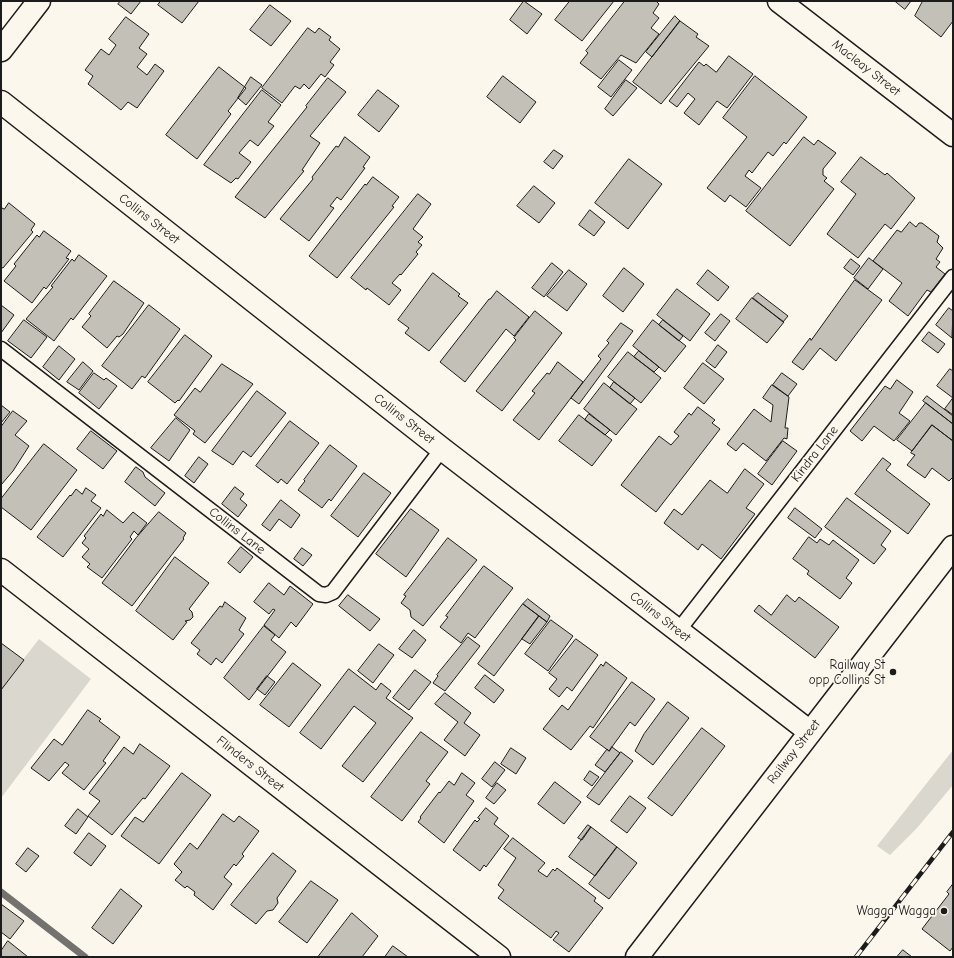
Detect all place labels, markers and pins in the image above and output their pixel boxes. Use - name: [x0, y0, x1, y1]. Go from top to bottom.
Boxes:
- place label: Railway St opp Collins St: [809, 657, 885, 688]
- marker: Railway St opp Collins St: [888, 667, 898, 677]
- place label: Wagga Wagga: [856, 903, 936, 919]
- marker: Wagga Wagga: [939, 906, 949, 916]

